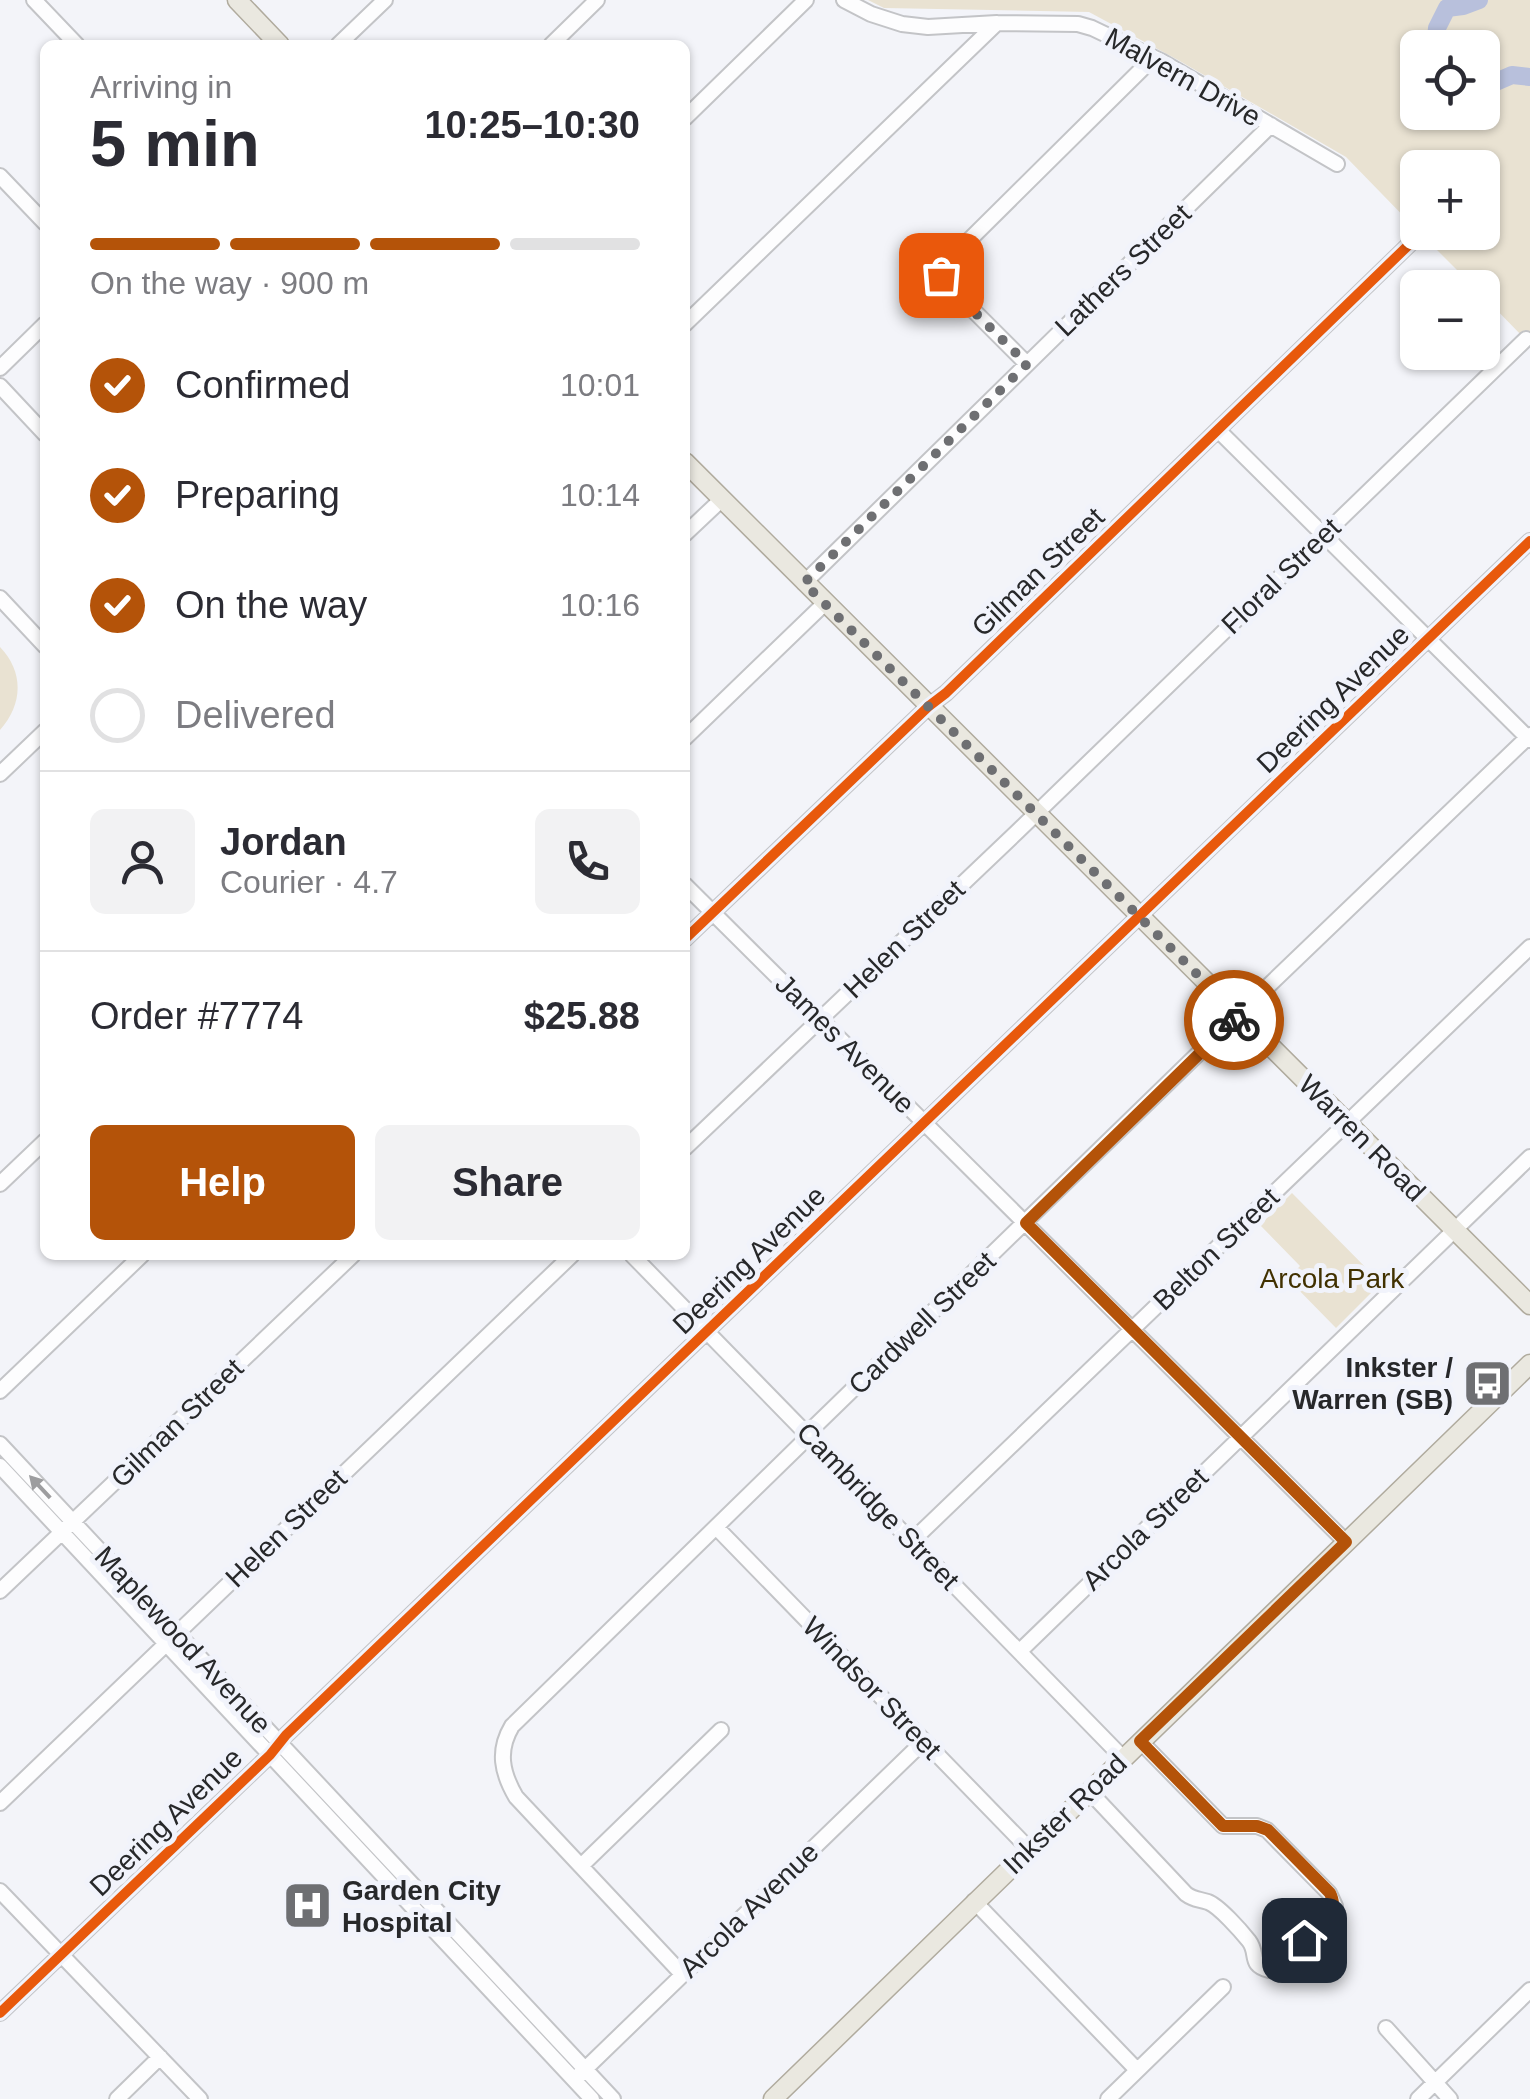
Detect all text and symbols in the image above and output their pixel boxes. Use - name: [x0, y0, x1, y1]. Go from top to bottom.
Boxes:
- street label: Malvern Drive: [1100, 22, 1266, 132]
- map controls: [1400, 30, 1500, 370]
- button: locate: [1400, 30, 1500, 130]
- text: Arriving in: [90, 69, 232, 105]
- text: 10:25–10:30: [424, 104, 640, 146]
- text: 5 min: [90, 107, 260, 180]
- button: +: [1400, 150, 1500, 250]
- street label: Lathers Street: [1049, 198, 1197, 342]
- pin: [899, 233, 984, 318]
- icon: bag: [914, 248, 969, 303]
- text: On the way · 900 m: [90, 265, 369, 301]
- button: −: [1400, 270, 1500, 370]
- icon: check: [90, 358, 145, 413]
- text: Confirmed: [175, 364, 350, 406]
- text: 10:01: [560, 367, 640, 403]
- icon: check: [90, 468, 145, 523]
- text: Preparing: [175, 474, 340, 516]
- text: 10:14: [560, 477, 640, 513]
- street label: Gilman Street: [966, 501, 1110, 643]
- street label: Floral Street: [1215, 512, 1347, 640]
- icon: check: [90, 578, 145, 633]
- text: On the way: [175, 584, 367, 626]
- text: 10:16: [560, 587, 640, 623]
- street label: Deering Avenue: [1251, 619, 1415, 779]
- text: Delivered: [175, 694, 336, 736]
- button: person: [90, 809, 195, 914]
- button: phone: [535, 809, 640, 914]
- text: Jordan: [220, 821, 347, 863]
- text: Courier · 4.7: [220, 864, 398, 900]
- street label: Helen Street: [837, 874, 971, 1004]
- street label: James Avenue: [769, 968, 921, 1120]
- courier: [1184, 970, 1284, 1070]
- icon: bike: [1207, 993, 1262, 1048]
- text: Order #7774: [90, 995, 303, 1037]
- text: $25.88: [524, 995, 640, 1037]
- street label: Warren Road: [1293, 1069, 1431, 1207]
- button: Help: [90, 1125, 355, 1240]
- button: Share: [375, 1125, 640, 1240]
- street label: Deering Avenue: [667, 1180, 831, 1340]
- street label: Belton Street: [1147, 1181, 1285, 1316]
- street label: Cardwell Street: [842, 1245, 1002, 1401]
- park label: Arcola Park: [1260, 1263, 1405, 1294]
- street label: Gilman Street: [105, 1352, 249, 1494]
- place label: Inkster / Warren (SB): [1292, 1352, 1453, 1415]
- bus stop icon: Inkster / Warren (SB): [1462, 1357, 1514, 1409]
- street label: Cambridge Street: [791, 1416, 966, 1596]
- street label: Arcola Street: [1076, 1461, 1214, 1596]
- street label: Helen Street: [219, 1463, 353, 1593]
- one-way arrow: [29, 1475, 52, 1499]
- street label: Maplewood Avenue: [88, 1540, 278, 1740]
- street label: Windsor Street: [797, 1611, 948, 1766]
- street label: Deering Avenue: [84, 1742, 248, 1902]
- street label: Inkster Road: [997, 1748, 1133, 1880]
- street label: Arcola Avenue: [673, 1836, 825, 1984]
- place label: Garden City Hospital: [342, 1875, 501, 1938]
- hospital icon: Garden City Hospital: [281, 1880, 333, 1932]
- pin: [1262, 1898, 1347, 1983]
- icon: home: [1277, 1913, 1332, 1968]

